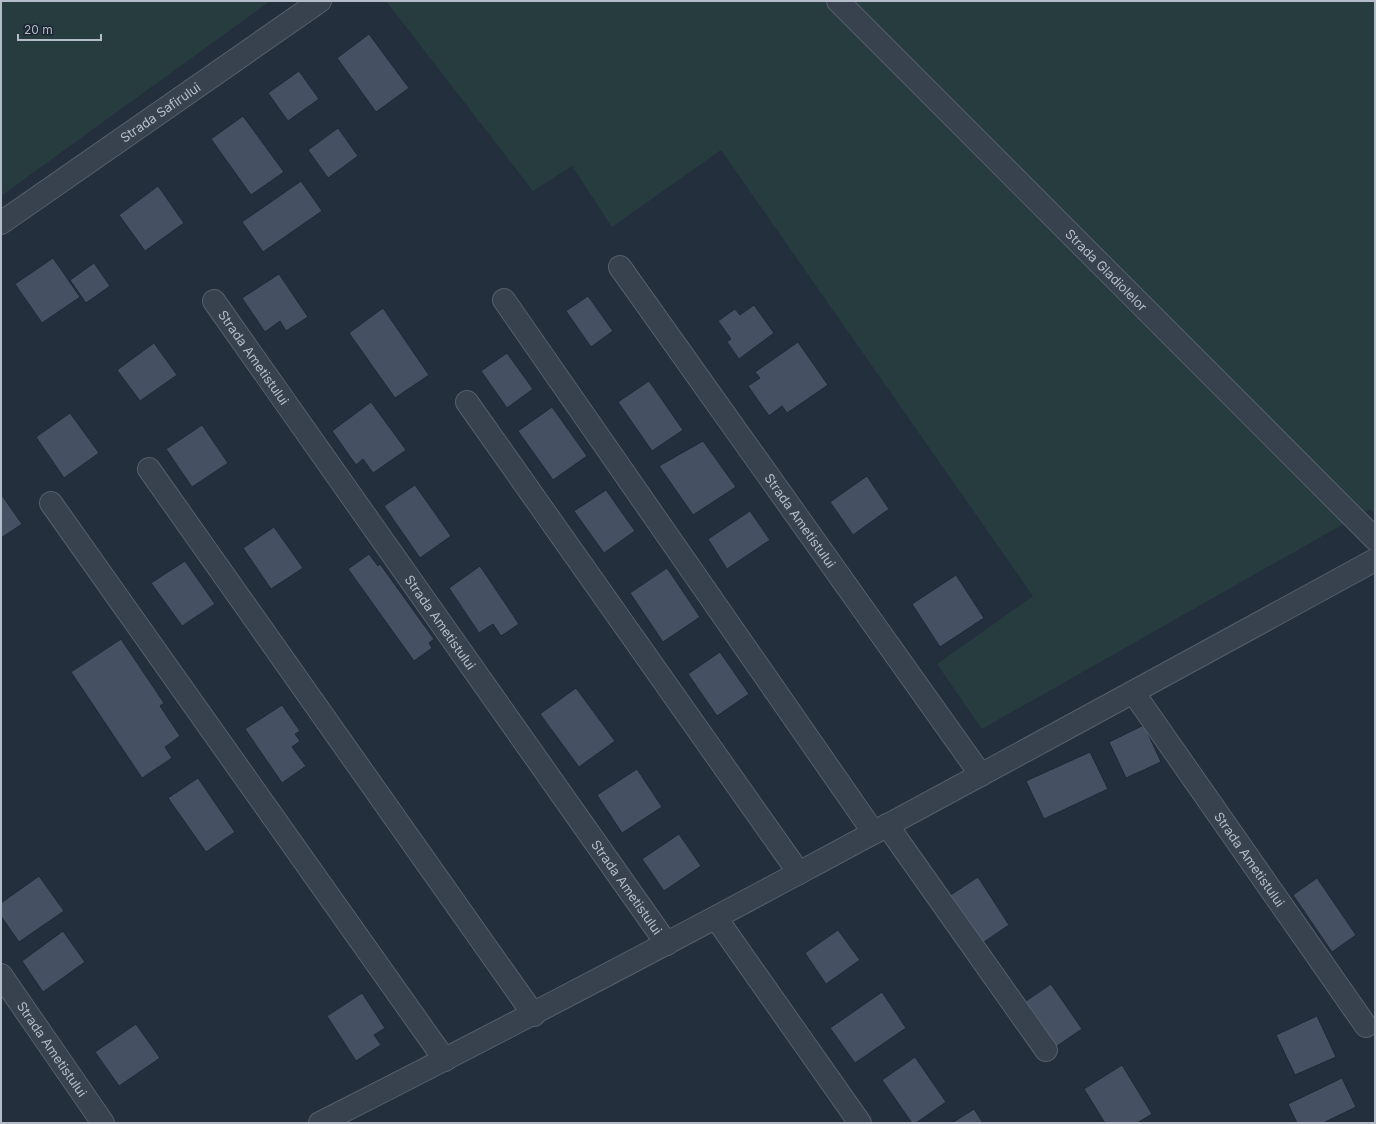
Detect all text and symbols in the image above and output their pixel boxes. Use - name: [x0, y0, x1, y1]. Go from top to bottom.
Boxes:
- scale bar: [18, 16, 101, 42]
- text: 20 m: [24, 22, 53, 37]
- street label: Strada Safirului: [117, 79, 203, 146]
- street label: Strada Gladiolelor: [1062, 226, 1151, 314]
- street label: Strada Ametistului: [215, 307, 293, 408]
- street label: Strada Ametistului: [761, 470, 839, 571]
- street label: Strada Ametistului: [402, 572, 479, 673]
- street label: Strada Ametistului: [1211, 809, 1288, 910]
- street label: Strada Ametistului: [588, 837, 666, 938]
- street label: Strada Ametistului: [14, 998, 90, 1100]

